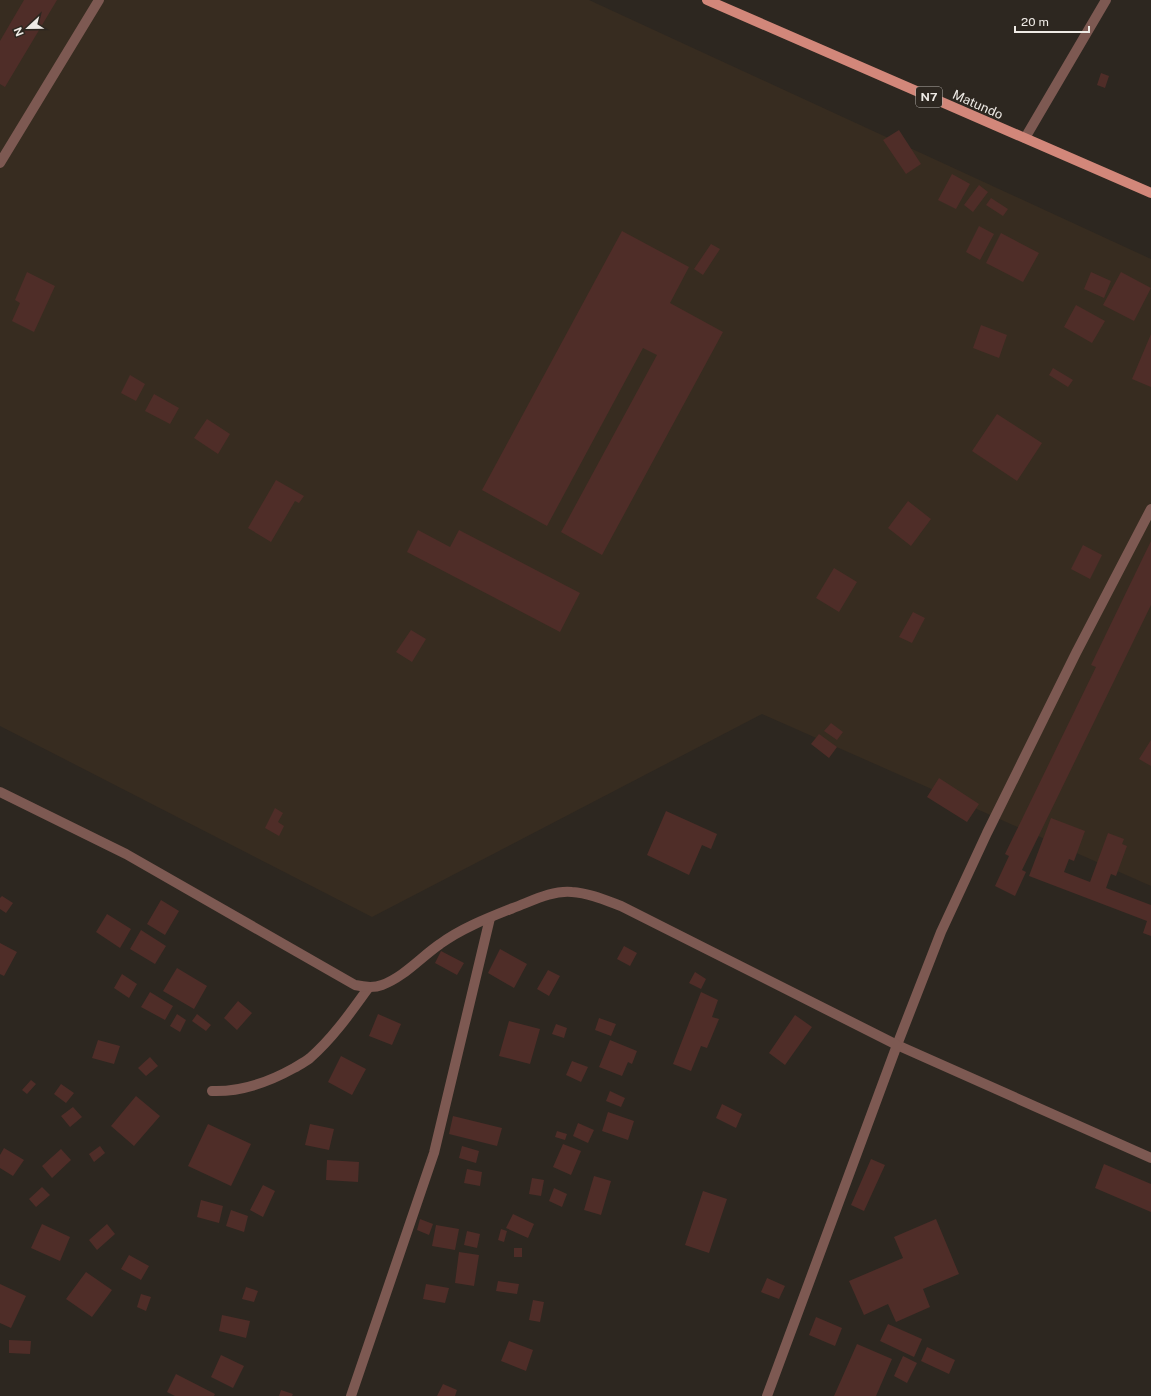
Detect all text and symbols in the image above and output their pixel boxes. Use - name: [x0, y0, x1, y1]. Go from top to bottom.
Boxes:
- north arrow: [8, 8, 48, 48]
- scale bar: [1015, 8, 1089, 34]
- text: 20 m: [1021, 15, 1049, 29]
- text: N: [12, 26, 26, 38]
- road number: N7: [916, 87, 942, 107]
- street label: Matundo: [950, 87, 1005, 122]

